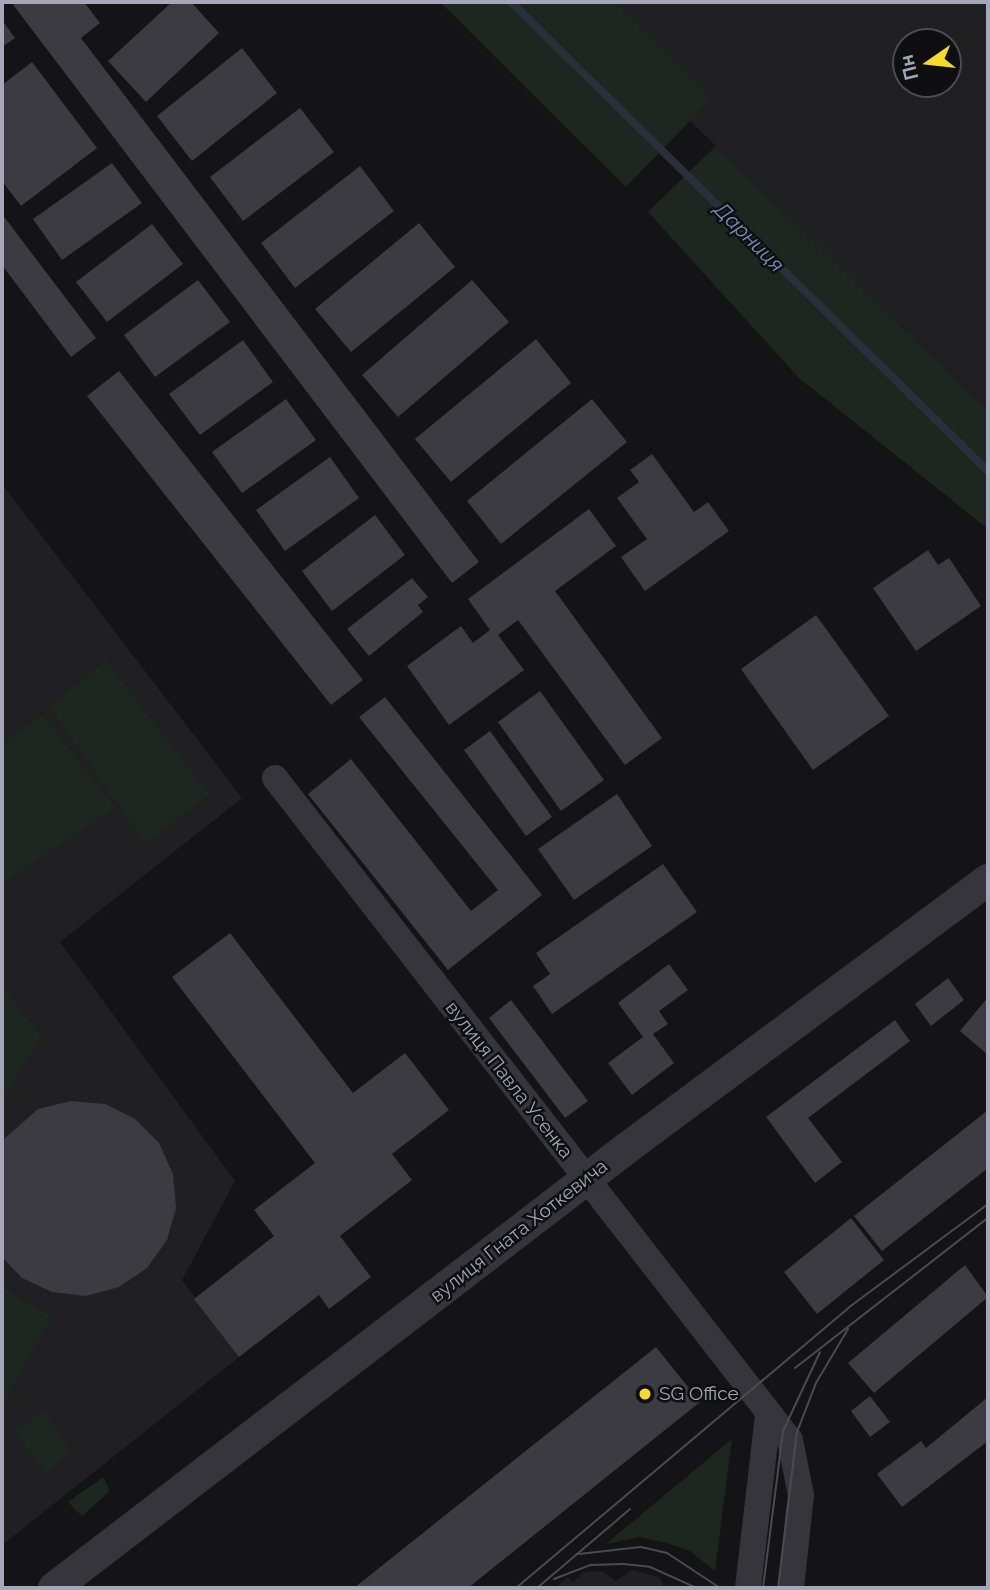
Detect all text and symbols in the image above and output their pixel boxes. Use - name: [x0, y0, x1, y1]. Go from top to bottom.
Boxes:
- north arrow: [892, 28, 962, 98]
- text: Пн: [895, 53, 922, 83]
- water label: Дарниця: [709, 197, 789, 277]
- street label: вулиця Павла Усенка: [441, 997, 577, 1163]
- street label: вулиця Гната Хоткевича: [426, 1155, 612, 1307]
- place label: SG Office: [659, 1383, 739, 1405]
- marker: SG Office: [637, 1386, 653, 1402]

